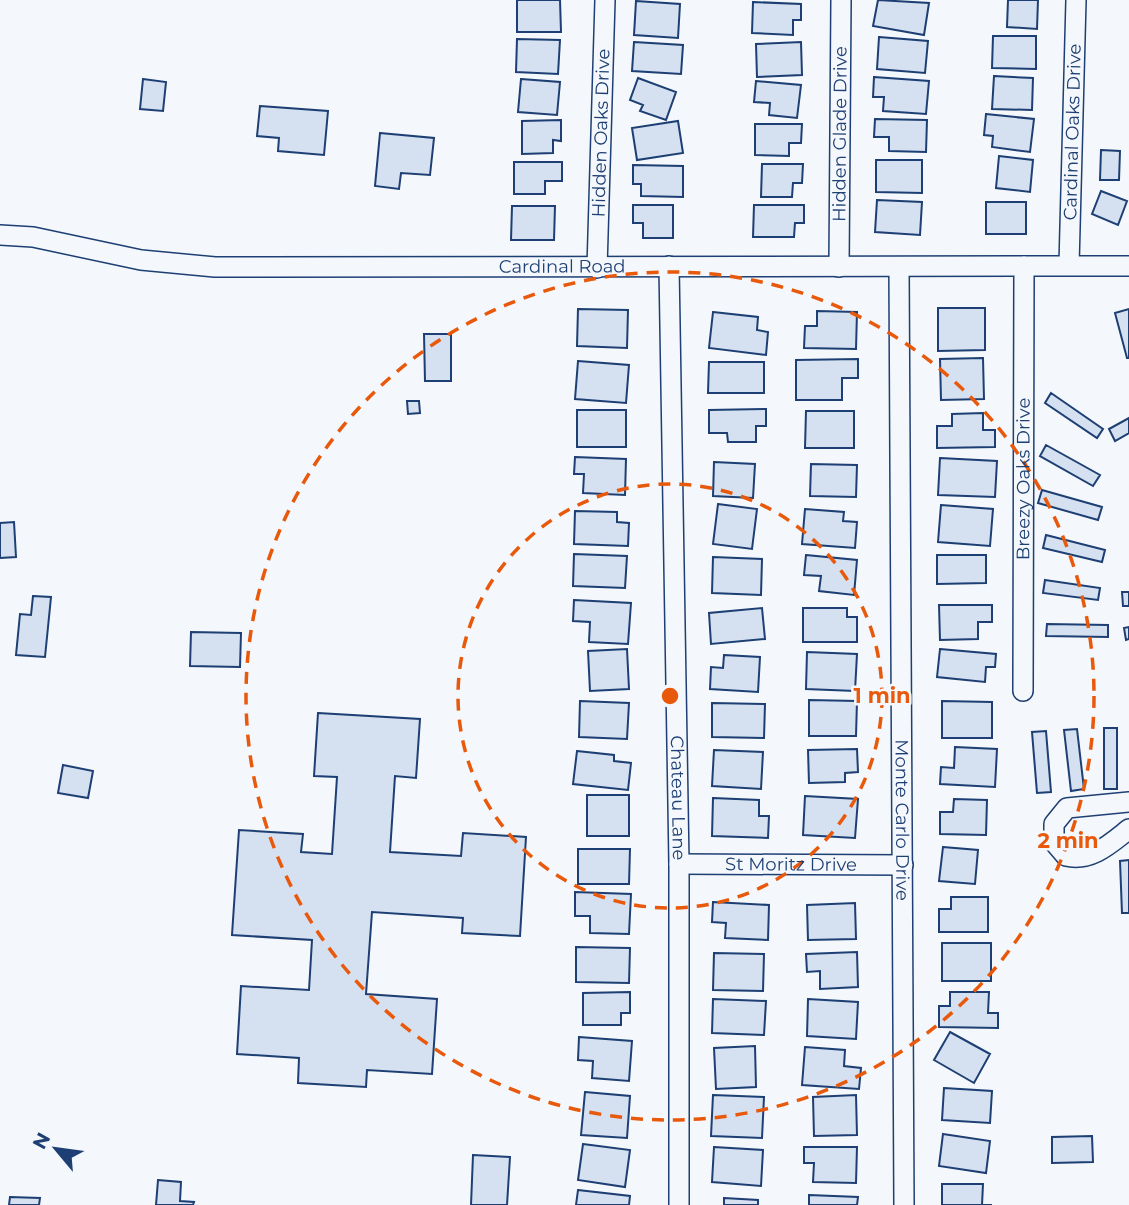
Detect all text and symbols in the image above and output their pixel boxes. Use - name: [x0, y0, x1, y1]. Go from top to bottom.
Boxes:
- street label: Cardinal Oaks Drive: [1059, 43, 1086, 221]
- street label: Hidden Glade Drive: [828, 46, 852, 222]
- street label: Hidden Oaks Drive: [588, 48, 615, 218]
- street label: Cardinal Road: [499, 256, 626, 278]
- street label: Breezy Oaks Drive: [1012, 398, 1035, 560]
- text: 1 min: [853, 683, 911, 708]
- centre of rings: [658, 684, 682, 708]
- street label: Chateau Lane: [666, 735, 690, 861]
- street label: Monte Carlo Drive: [891, 739, 913, 901]
- text: 2 min: [1037, 828, 1099, 853]
- street label: St Moritz Drive: [725, 853, 857, 876]
- north arrow: [21, 1114, 91, 1184]
- text: N: [28, 1129, 55, 1153]

